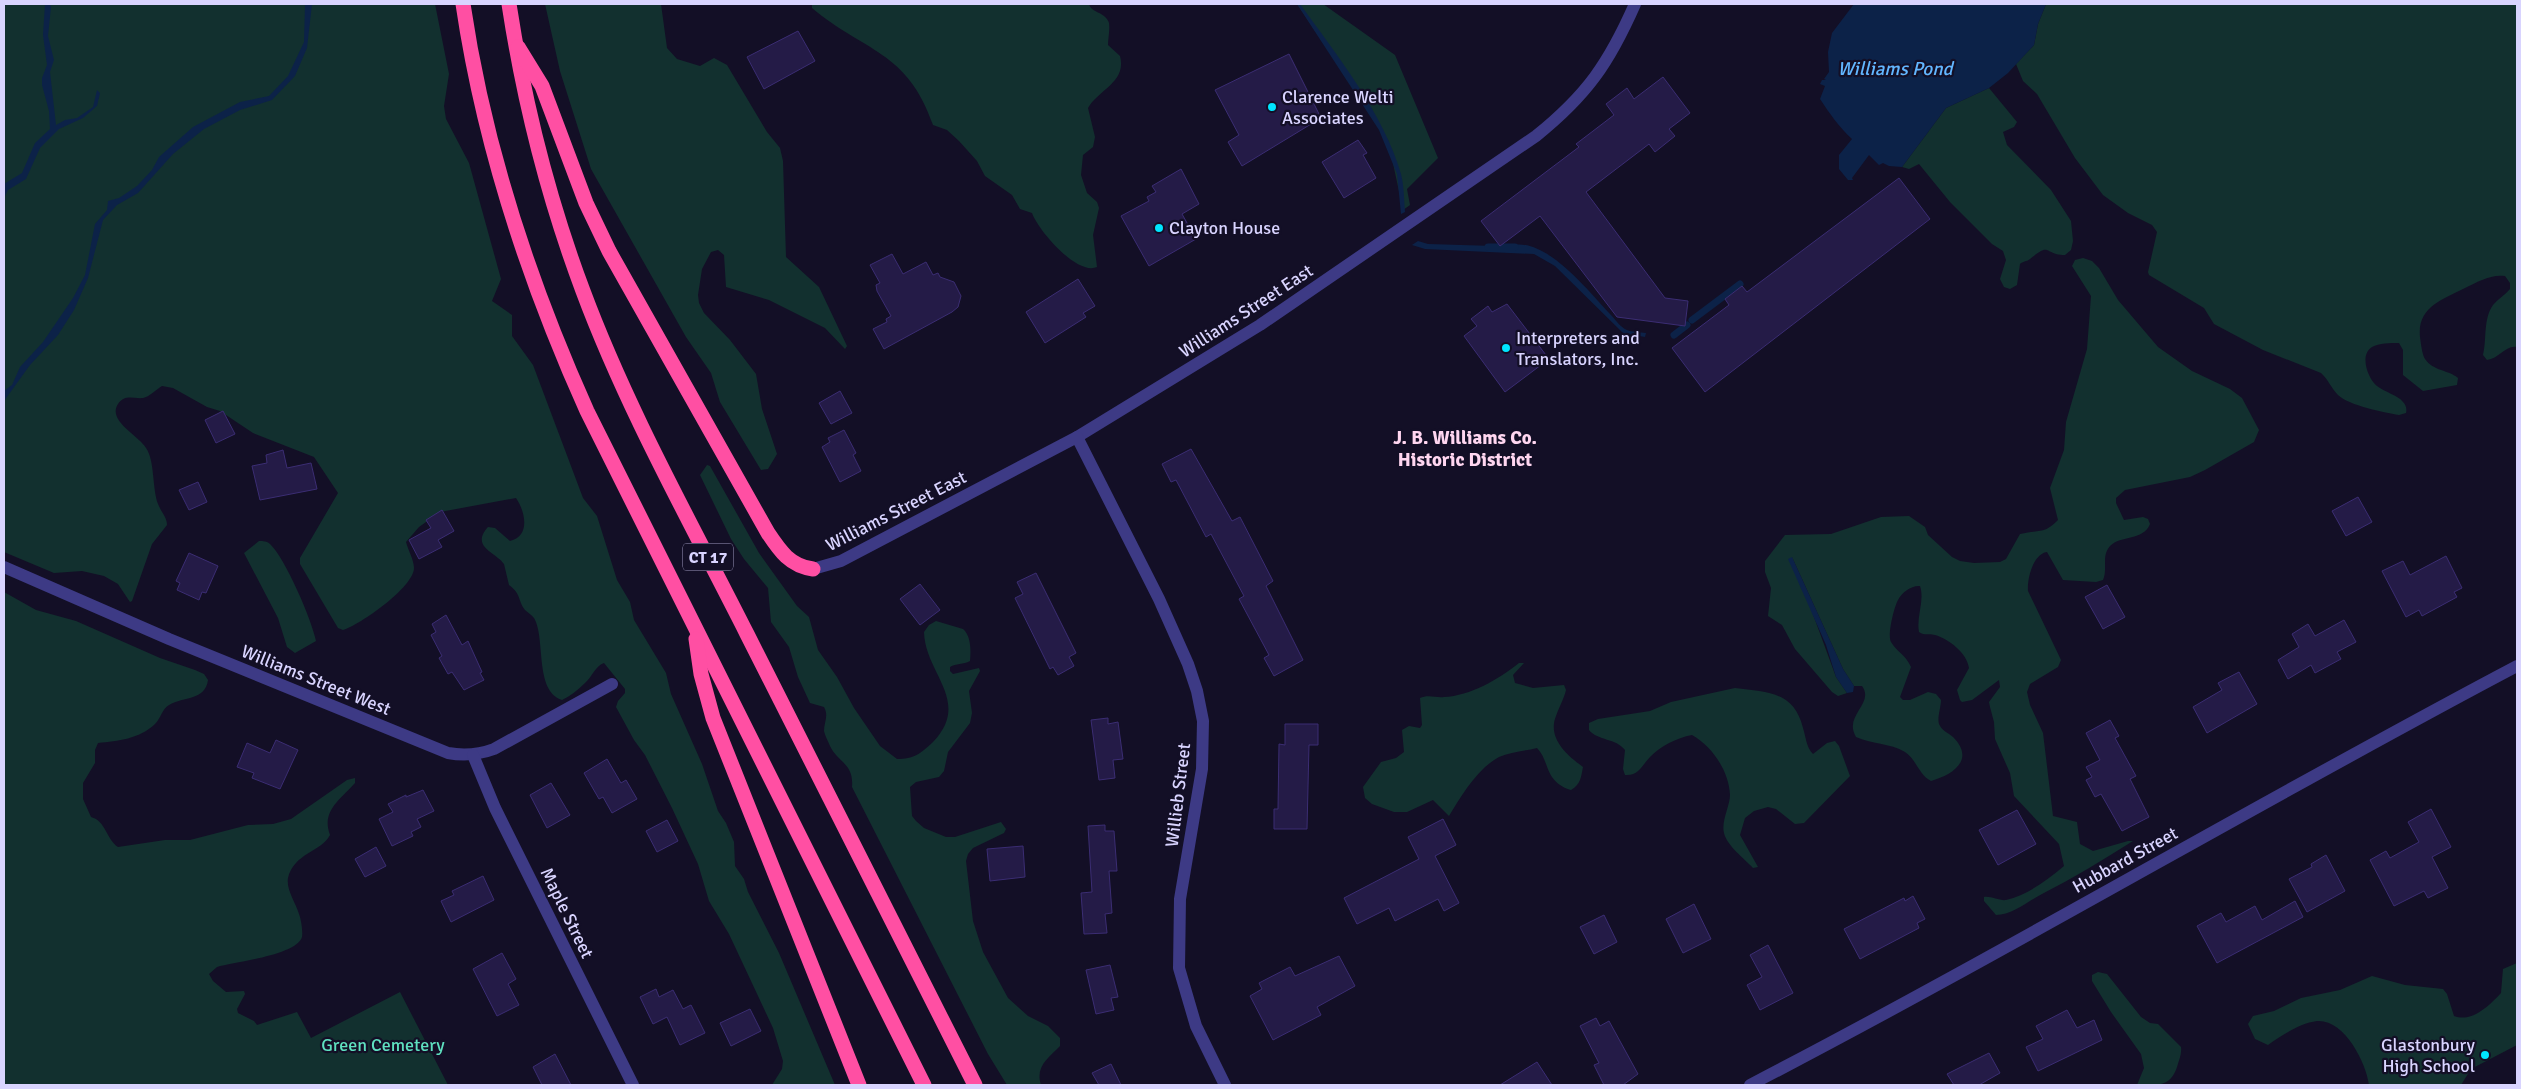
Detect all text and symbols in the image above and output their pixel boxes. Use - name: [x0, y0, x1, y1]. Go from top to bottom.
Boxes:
- water label: Williams Pond: [1837, 57, 1955, 81]
- place label: Clarence Welti Associates: [1282, 86, 1394, 129]
- marker: Clarence Welti Associates: [1266, 101, 1278, 113]
- place label: Clayton House: [1169, 217, 1280, 239]
- marker: Clayton House: [1153, 222, 1165, 234]
- street label: Williams Street East: [1175, 260, 1317, 362]
- place label: Interpreters and Translators, Inc.: [1516, 327, 1640, 370]
- marker: Interpreters and Translators, Inc.: [1500, 342, 1512, 354]
- district label: J. B. Williams Co. Historic District: [1393, 426, 1537, 472]
- street label: Williams Street East: [822, 466, 970, 556]
- road number: CT 17: [683, 544, 733, 570]
- street label: Williams Street West: [238, 640, 394, 720]
- street label: Willieb Street: [1161, 742, 1195, 848]
- street label: Hubbard Street: [2069, 822, 2181, 898]
- street label: Maple Street: [536, 864, 598, 962]
- park label: Green Cemetery: [321, 1034, 445, 1056]
- place label: Glastonbury High School: [2381, 1034, 2476, 1077]
- marker: Glastonbury High School: [2479, 1049, 2491, 1061]

